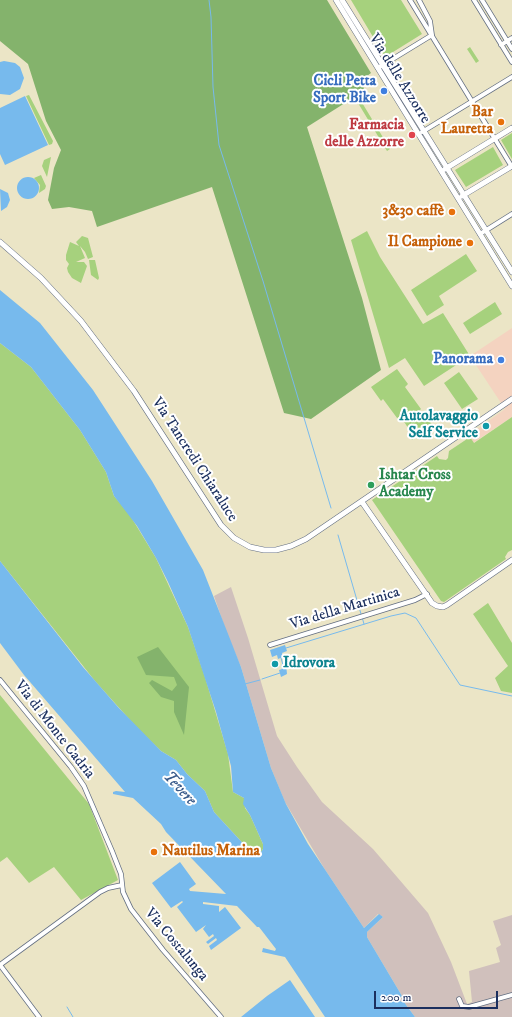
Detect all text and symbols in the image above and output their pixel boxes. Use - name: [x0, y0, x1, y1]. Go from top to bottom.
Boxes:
- street label: Via delle Azzorre: [364, 31, 434, 127]
- place label: Cicli Petta Sport Bike: [313, 73, 376, 108]
- marker: Cicli Petta Sport Bike: [379, 86, 389, 96]
- place label: Bar Lauretta: [441, 104, 493, 139]
- place label: Farmacia delle Azzorre: [325, 117, 404, 152]
- marker: Bar Lauretta: [496, 117, 506, 127]
- marker: Farmacia delle Azzorre: [407, 130, 417, 140]
- place label: 3&30 caffè: [383, 203, 444, 221]
- marker: 3&30 caffè: [447, 207, 457, 217]
- place label: Il Campione: [388, 234, 462, 252]
- marker: Il Campione: [465, 238, 475, 248]
- place label: Panorama: [433, 351, 493, 369]
- marker: Panorama: [496, 355, 506, 365]
- street label: Via Tancredi Chiaraluce: [147, 395, 241, 525]
- place label: Autolavaggio Self Service: [400, 408, 478, 443]
- marker: Autolavaggio Self Service: [481, 421, 491, 431]
- place label: Ishtar Cross Academy: [379, 467, 451, 502]
- marker: Ishtar Cross Academy: [366, 480, 376, 490]
- street label: Via della Martinica: [288, 584, 402, 634]
- place label: Idrovora: [283, 655, 335, 673]
- marker: Idrovora: [270, 659, 280, 669]
- street label: Via di Monte Cadria: [10, 677, 98, 783]
- water label: Tevere: [158, 768, 200, 810]
- place label: Nautilus Marina: [162, 843, 260, 861]
- marker: Nautilus Marina: [149, 847, 159, 857]
- street label: Via Costalunga: [140, 905, 212, 985]
- scale bar: [376, 983, 500, 1009]
- text: 200 m: [381, 990, 411, 1005]

